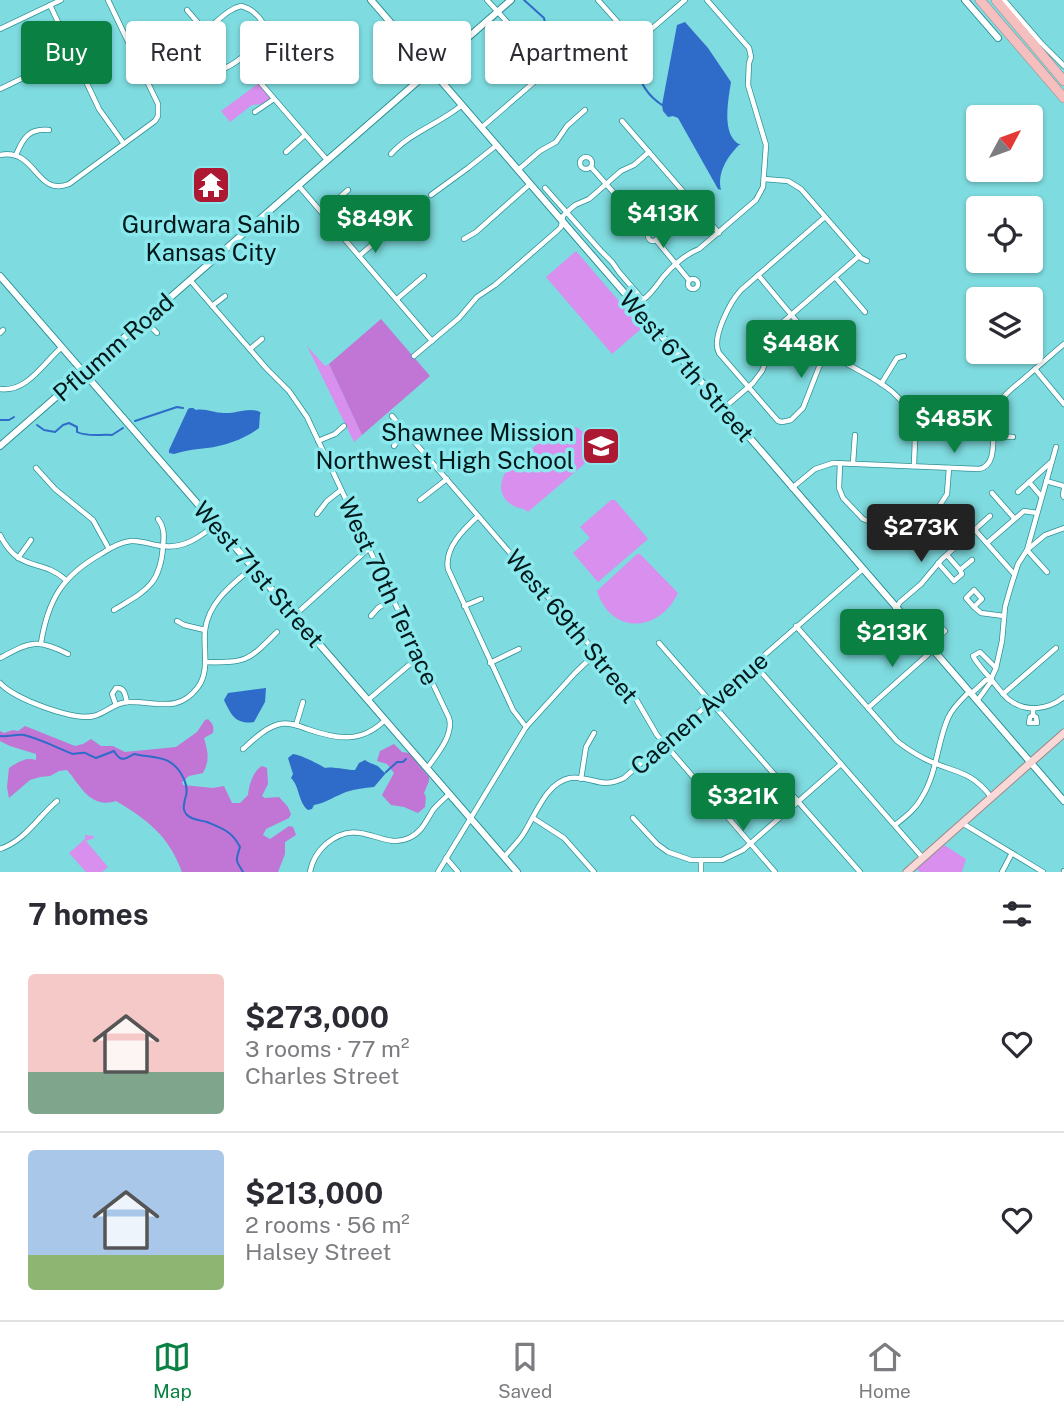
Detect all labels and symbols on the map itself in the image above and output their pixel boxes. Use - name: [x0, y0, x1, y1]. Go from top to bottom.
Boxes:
- north arrow: [966, 105, 1043, 182]
- temple icon: Gurdwara Sahib Kansas City: [190, 164, 232, 206]
- pin: $413K: [614, 190, 712, 250]
- pin: $849K: [326, 196, 424, 255]
- place label: Gurdwara Sahib Kansas City: [122, 210, 300, 266]
- street label: West 67th Street: [614, 285, 760, 447]
- street label: Pflumm Road: [47, 287, 179, 407]
- pin: $448K: [752, 320, 850, 380]
- pin: $485K: [905, 396, 1003, 455]
- place label: Shawnee Mission Northwest High School: [316, 418, 574, 474]
- school or university icon: Shawnee Mission Northwest High School: [580, 425, 622, 467]
- street label: West 70th Terrace: [333, 492, 445, 690]
- street label: West 71st Street: [188, 495, 330, 653]
- pin: $273K: [872, 504, 970, 564]
- street label: West 69th Street: [500, 544, 644, 708]
- pin: $213K: [843, 610, 941, 669]
- street label: Caenen Avenue: [625, 646, 773, 780]
- pin: $321K: [694, 774, 792, 833]

